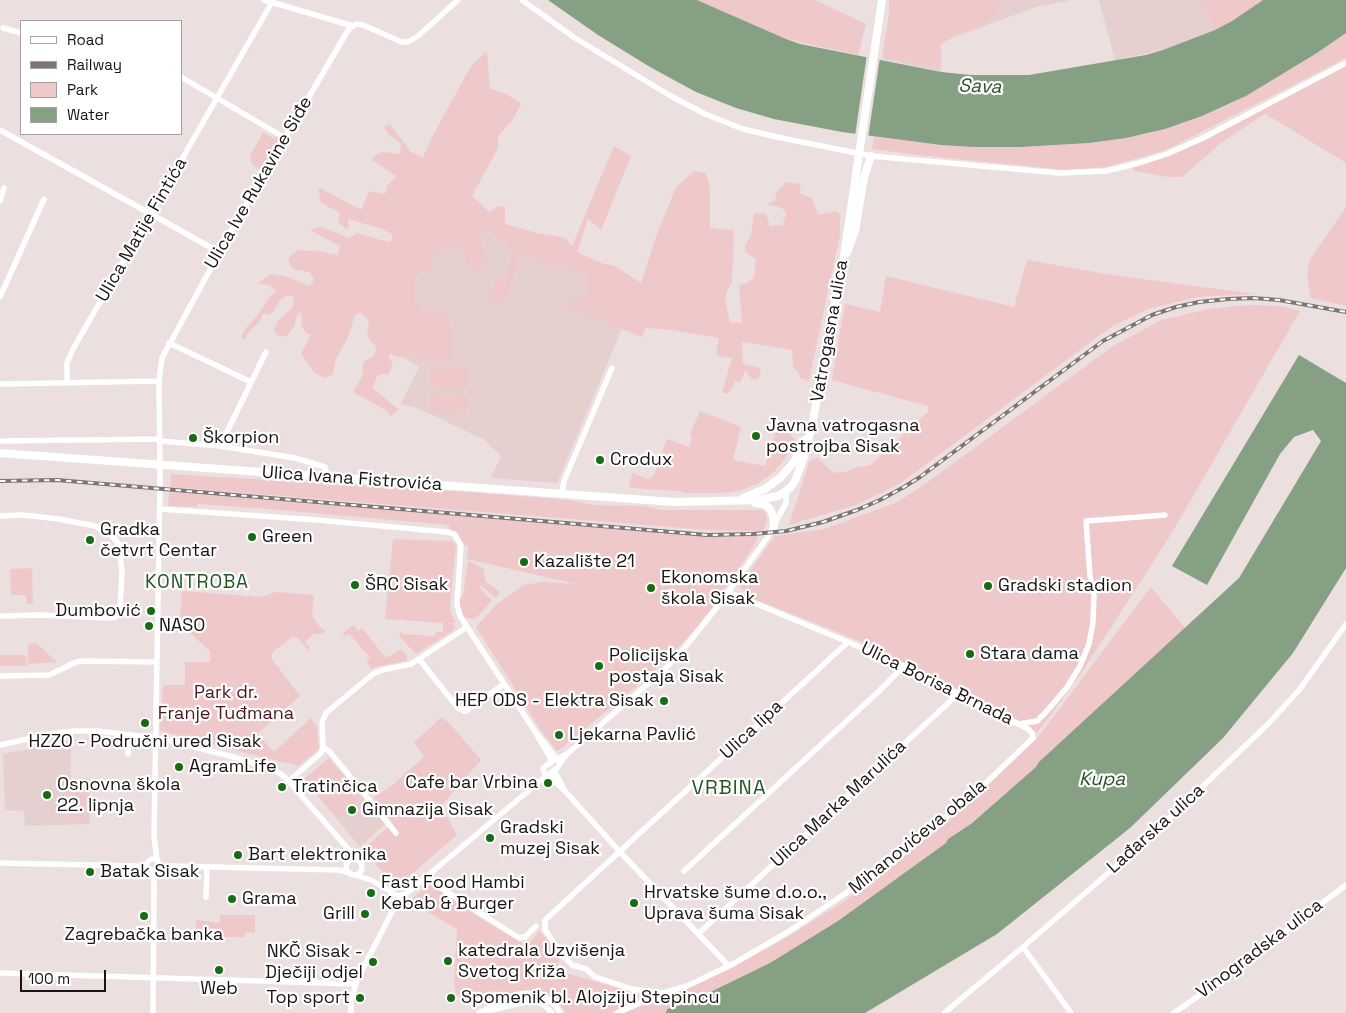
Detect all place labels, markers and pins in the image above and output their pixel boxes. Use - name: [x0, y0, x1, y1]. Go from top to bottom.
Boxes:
- place label: Javna vatrogasna postrojba Sisak: [766, 415, 920, 458]
- place label: Škorpion: [203, 427, 279, 449]
- marker: Javna vatrogasna postrojba Sisak: [750, 430, 762, 442]
- marker: Škorpion: [187, 432, 199, 444]
- place label: Crodux: [610, 449, 672, 471]
- marker: Crodux: [594, 454, 606, 466]
- place label: Gradka četvrt Centar: [100, 519, 217, 562]
- place label: Green: [262, 526, 313, 548]
- marker: Green: [246, 531, 258, 543]
- marker: Gradka četvrt Centar: [84, 534, 96, 546]
- place label: Kazalište 21: [534, 551, 635, 573]
- marker: Kazalište 21: [518, 556, 530, 568]
- place label: Ekonomska škola Sisak: [661, 567, 758, 610]
- place label: ŠRC Sisak: [365, 574, 448, 596]
- place label: Gradski stadion: [998, 575, 1132, 597]
- marker: ŠRC Sisak: [349, 579, 361, 591]
- marker: Gradski stadion: [982, 580, 994, 592]
- marker: Ekonomska škola Sisak: [645, 582, 657, 594]
- place label: Dumbović: [55, 600, 141, 622]
- marker: Dumbović: [145, 605, 157, 617]
- place label: NASO: [159, 615, 205, 637]
- marker: NASO: [143, 620, 155, 632]
- place label: Stara dama: [980, 643, 1079, 665]
- place label: Policijska postaja Sisak: [609, 645, 724, 688]
- marker: Stara dama: [964, 648, 976, 660]
- marker: Policijska postaja Sisak: [593, 660, 605, 672]
- place label: HEP ODS - Elektra Sisak: [455, 690, 654, 712]
- marker: HEP ODS - Elektra Sisak: [658, 695, 670, 707]
- marker: HZZO - Područni ured Sisak: [139, 717, 151, 729]
- place label: Ljekarna Pavlić: [569, 724, 696, 746]
- marker: Ljekarna Pavlić: [553, 729, 565, 741]
- place label: HZZO - Područni ured Sisak: [29, 731, 261, 753]
- place label: AgramLife: [189, 756, 277, 778]
- marker: AgramLife: [173, 761, 185, 773]
- place label: Cafe bar Vrbina: [405, 772, 538, 794]
- place label: Osnovna škola 22. lipnja: [57, 774, 181, 816]
- place label: Tratinčica: [292, 776, 377, 798]
- marker: Cafe bar Vrbina: [542, 777, 554, 789]
- marker: Tratinčica: [276, 781, 288, 793]
- marker: Osnovna škola 22. lipnja: [41, 789, 53, 801]
- place label: Gimnazija Sisak: [362, 799, 493, 821]
- marker: Gimnazija Sisak: [346, 804, 358, 816]
- place label: Gradski muzej Sisak: [500, 817, 600, 860]
- marker: Gradski muzej Sisak: [484, 832, 496, 844]
- place label: Bart elektronika: [248, 844, 386, 866]
- marker: Bart elektronika: [232, 849, 244, 861]
- place label: Batak Sisak: [100, 861, 199, 883]
- marker: Batak Sisak: [84, 866, 96, 878]
- place label: Fast Food Hambi Kebab & Burger: [381, 872, 525, 914]
- place label: Hrvatske šume d.o.o., Uprava šuma Sisak: [644, 882, 827, 924]
- marker: Fast Food Hambi Kebab & Burger: [365, 887, 377, 899]
- place label: Grama: [242, 888, 297, 910]
- marker: Grama: [226, 893, 238, 905]
- marker: Hrvatske šume d.o.o., Uprava šuma Sisak: [628, 897, 640, 909]
- place label: Grill: [323, 903, 355, 925]
- marker: Grill: [359, 908, 371, 920]
- marker: Zagrebačka banka: [138, 910, 150, 922]
- place label: Zagrebačka banka: [65, 924, 223, 946]
- place label: katedrala Uzvišenja Svetog Križa: [458, 940, 625, 982]
- place label: NKČ Sisak - Dječiji odjel: [265, 941, 363, 984]
- marker: katedrala Uzvišenja Svetog Križa: [442, 955, 454, 967]
- marker: NKČ Sisak - Dječiji odjel: [367, 956, 379, 968]
- marker: Web: [213, 964, 225, 976]
- place label: Web: [200, 978, 238, 1000]
- place label: Top sport: [267, 987, 350, 1009]
- place label: Spomenik bl. Alojziju Stepincu: [461, 987, 719, 1009]
- marker: Top sport: [354, 992, 366, 1004]
- marker: Spomenik bl. Alojziju Stepincu: [445, 992, 457, 1004]

